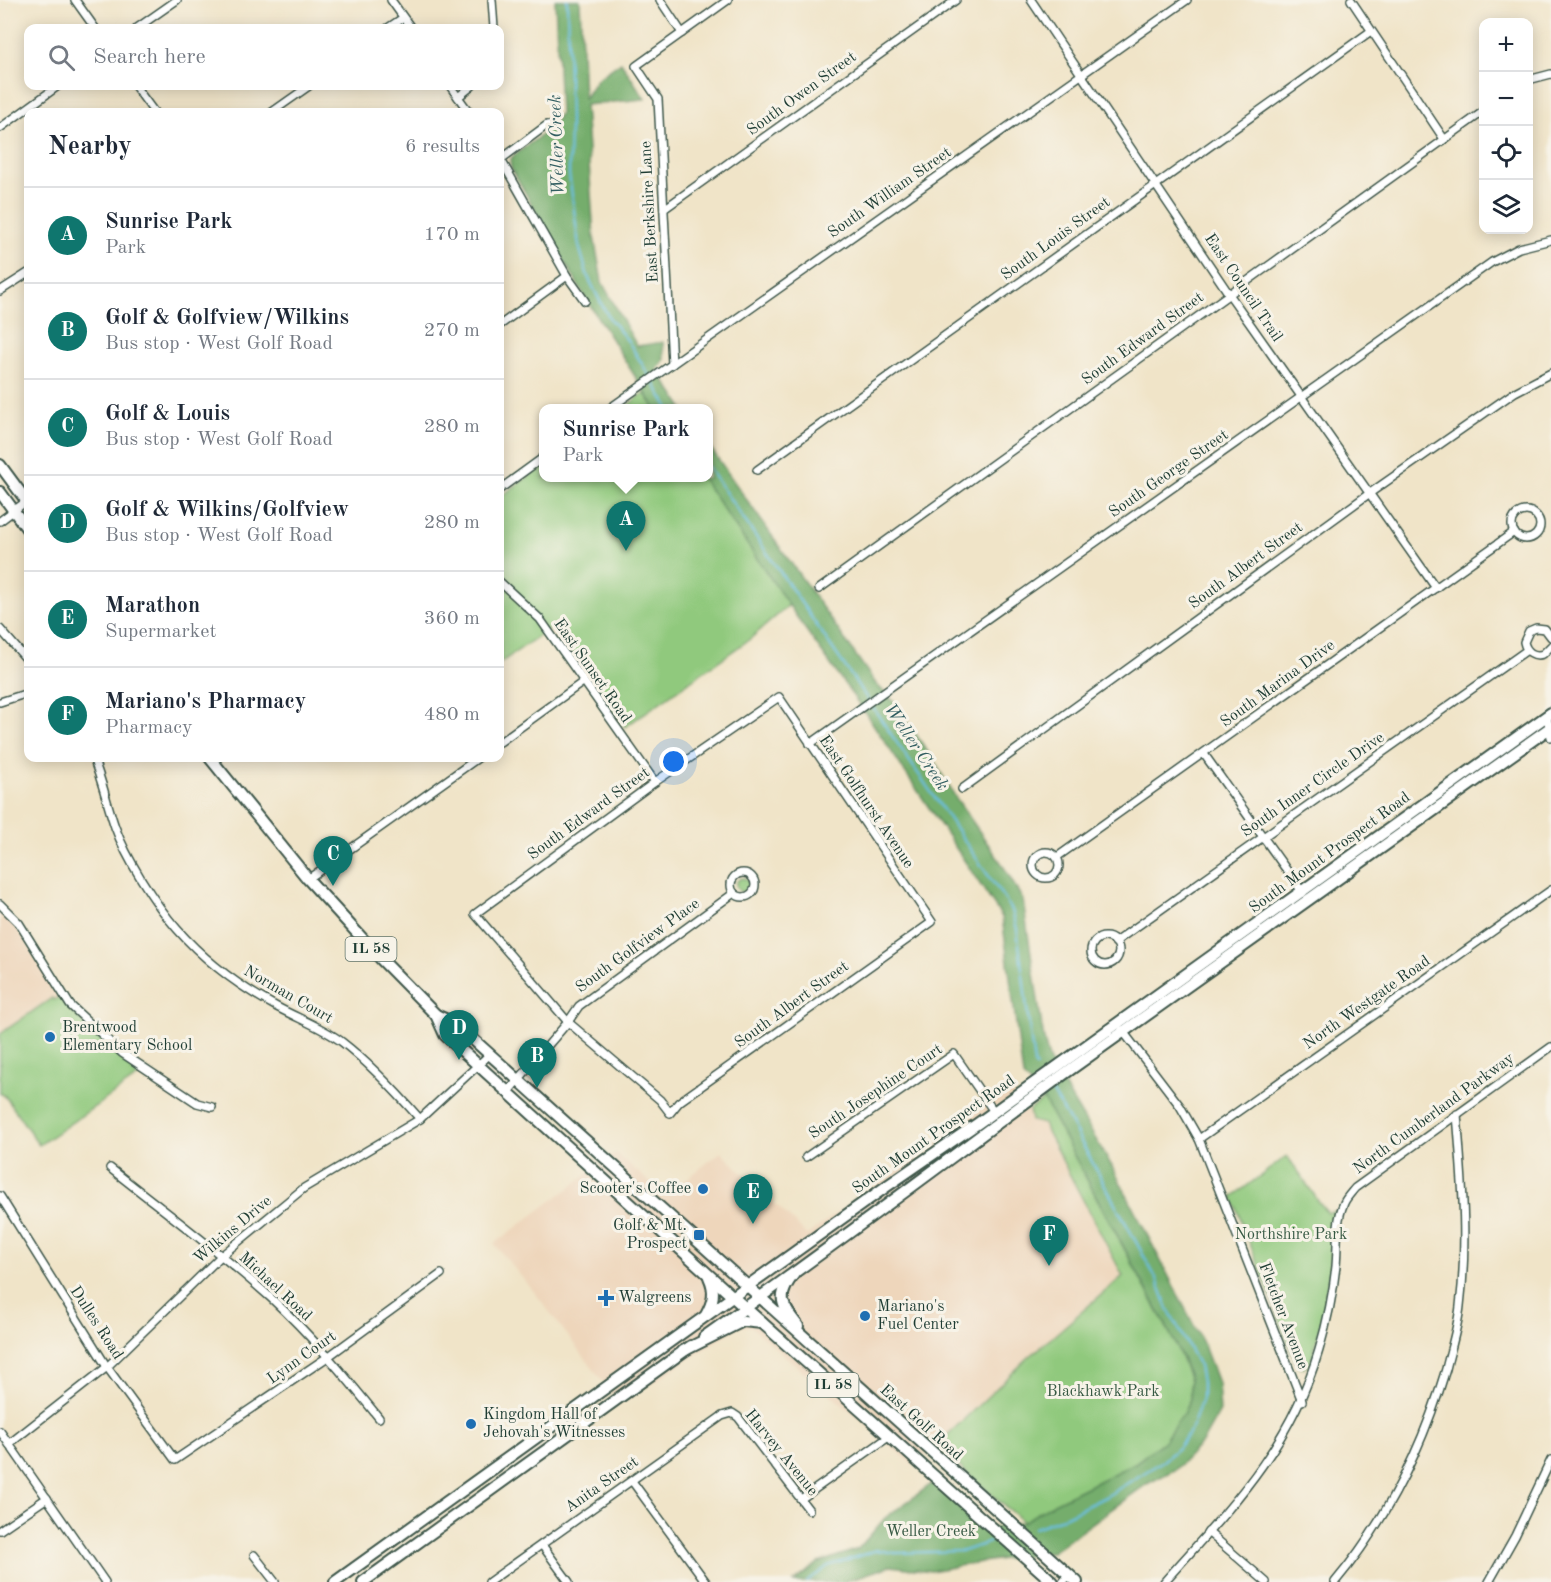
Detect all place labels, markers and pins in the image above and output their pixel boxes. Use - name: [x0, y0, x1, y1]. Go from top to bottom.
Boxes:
- pin: A: [606, 502, 646, 551]
- pin: C: [314, 836, 352, 886]
- pin: D: [440, 1010, 478, 1060]
- place label: Brentwood Elementary School: [62, 1020, 192, 1054]
- marker: Brentwood Elementary School: [43, 1030, 57, 1044]
- pin: B: [518, 1038, 556, 1088]
- pin: E: [734, 1174, 772, 1224]
- place label: Scooter's Coffee: [580, 1181, 691, 1197]
- marker: Scooter's Coffee: [696, 1182, 710, 1196]
- pin: F: [1030, 1216, 1068, 1266]
- place label: Golf & Mt. Prospect: [613, 1218, 687, 1252]
- marker: Golf & Mt. Prospect: [692, 1228, 706, 1242]
- place label: Walgreens: [618, 1290, 692, 1306]
- marker: Walgreens: [599, 1291, 613, 1305]
- place label: Mariano's Fuel Center: [877, 1299, 959, 1333]
- marker: Mariano's Fuel Center: [858, 1309, 872, 1323]
- place label: Kingdom Hall of Jehovah's Witnesses: [483, 1407, 625, 1441]
- marker: Kingdom Hall of Jehovah's Witnesses: [464, 1417, 478, 1431]

